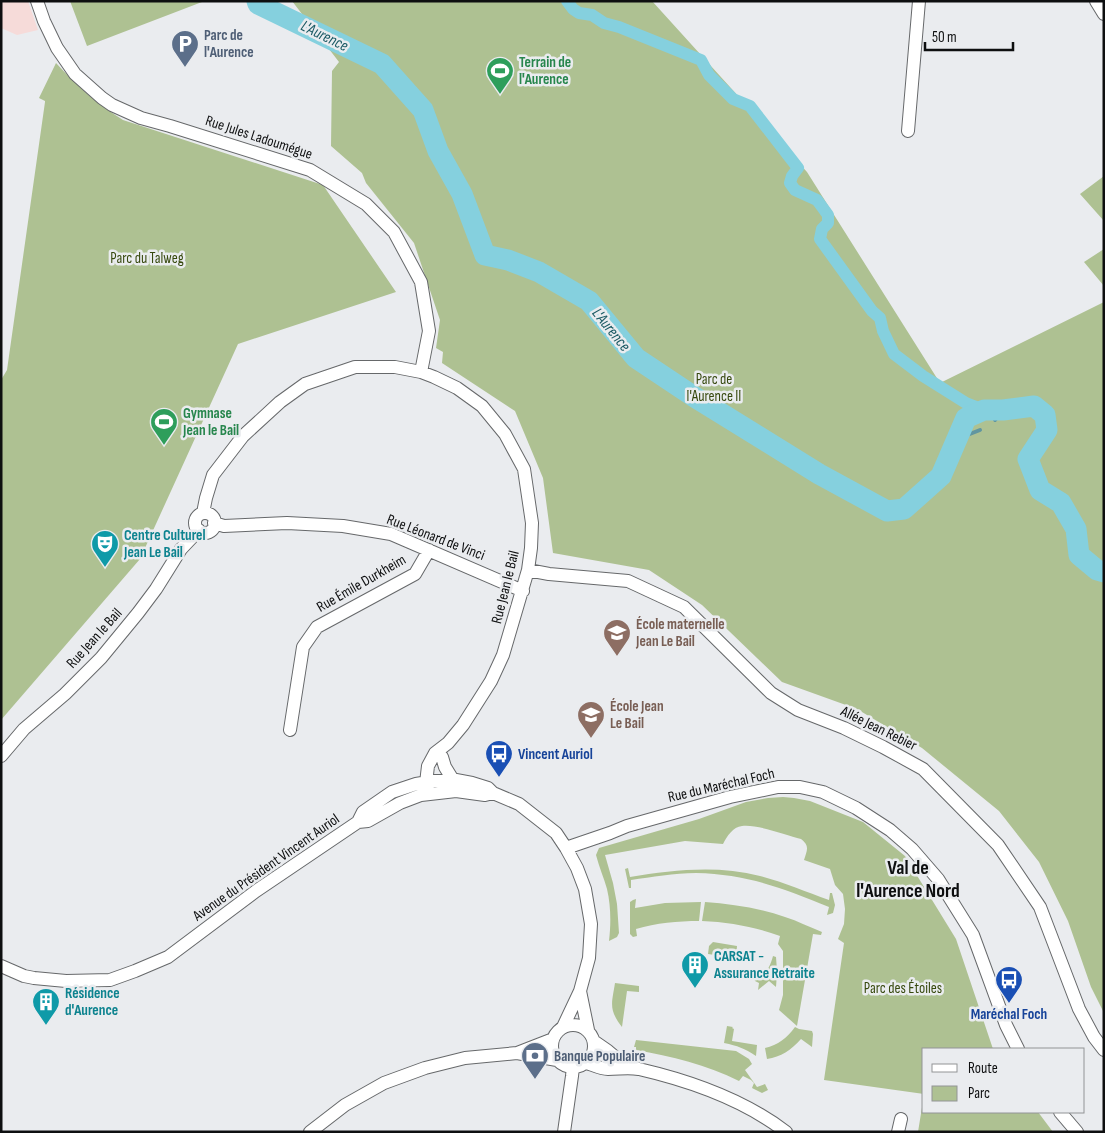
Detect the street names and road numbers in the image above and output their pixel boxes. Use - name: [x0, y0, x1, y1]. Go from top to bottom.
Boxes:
- street label: Rue Jules Ladoumégue: [203, 111, 315, 164]
- street label: Rue Léonard de Vinci: [384, 510, 488, 565]
- street label: Rue Jean le Bail: [487, 549, 524, 626]
- street label: Rue Émile Durkheim: [313, 550, 409, 617]
- street label: Rue Jean le Bail: [62, 604, 126, 672]
- street label: Allée Jean Rebier: [837, 701, 921, 755]
- street label: Rue du Maréchal Foch: [666, 764, 776, 807]
- street label: Avenue du Président Vincent Auriol: [189, 810, 343, 926]

